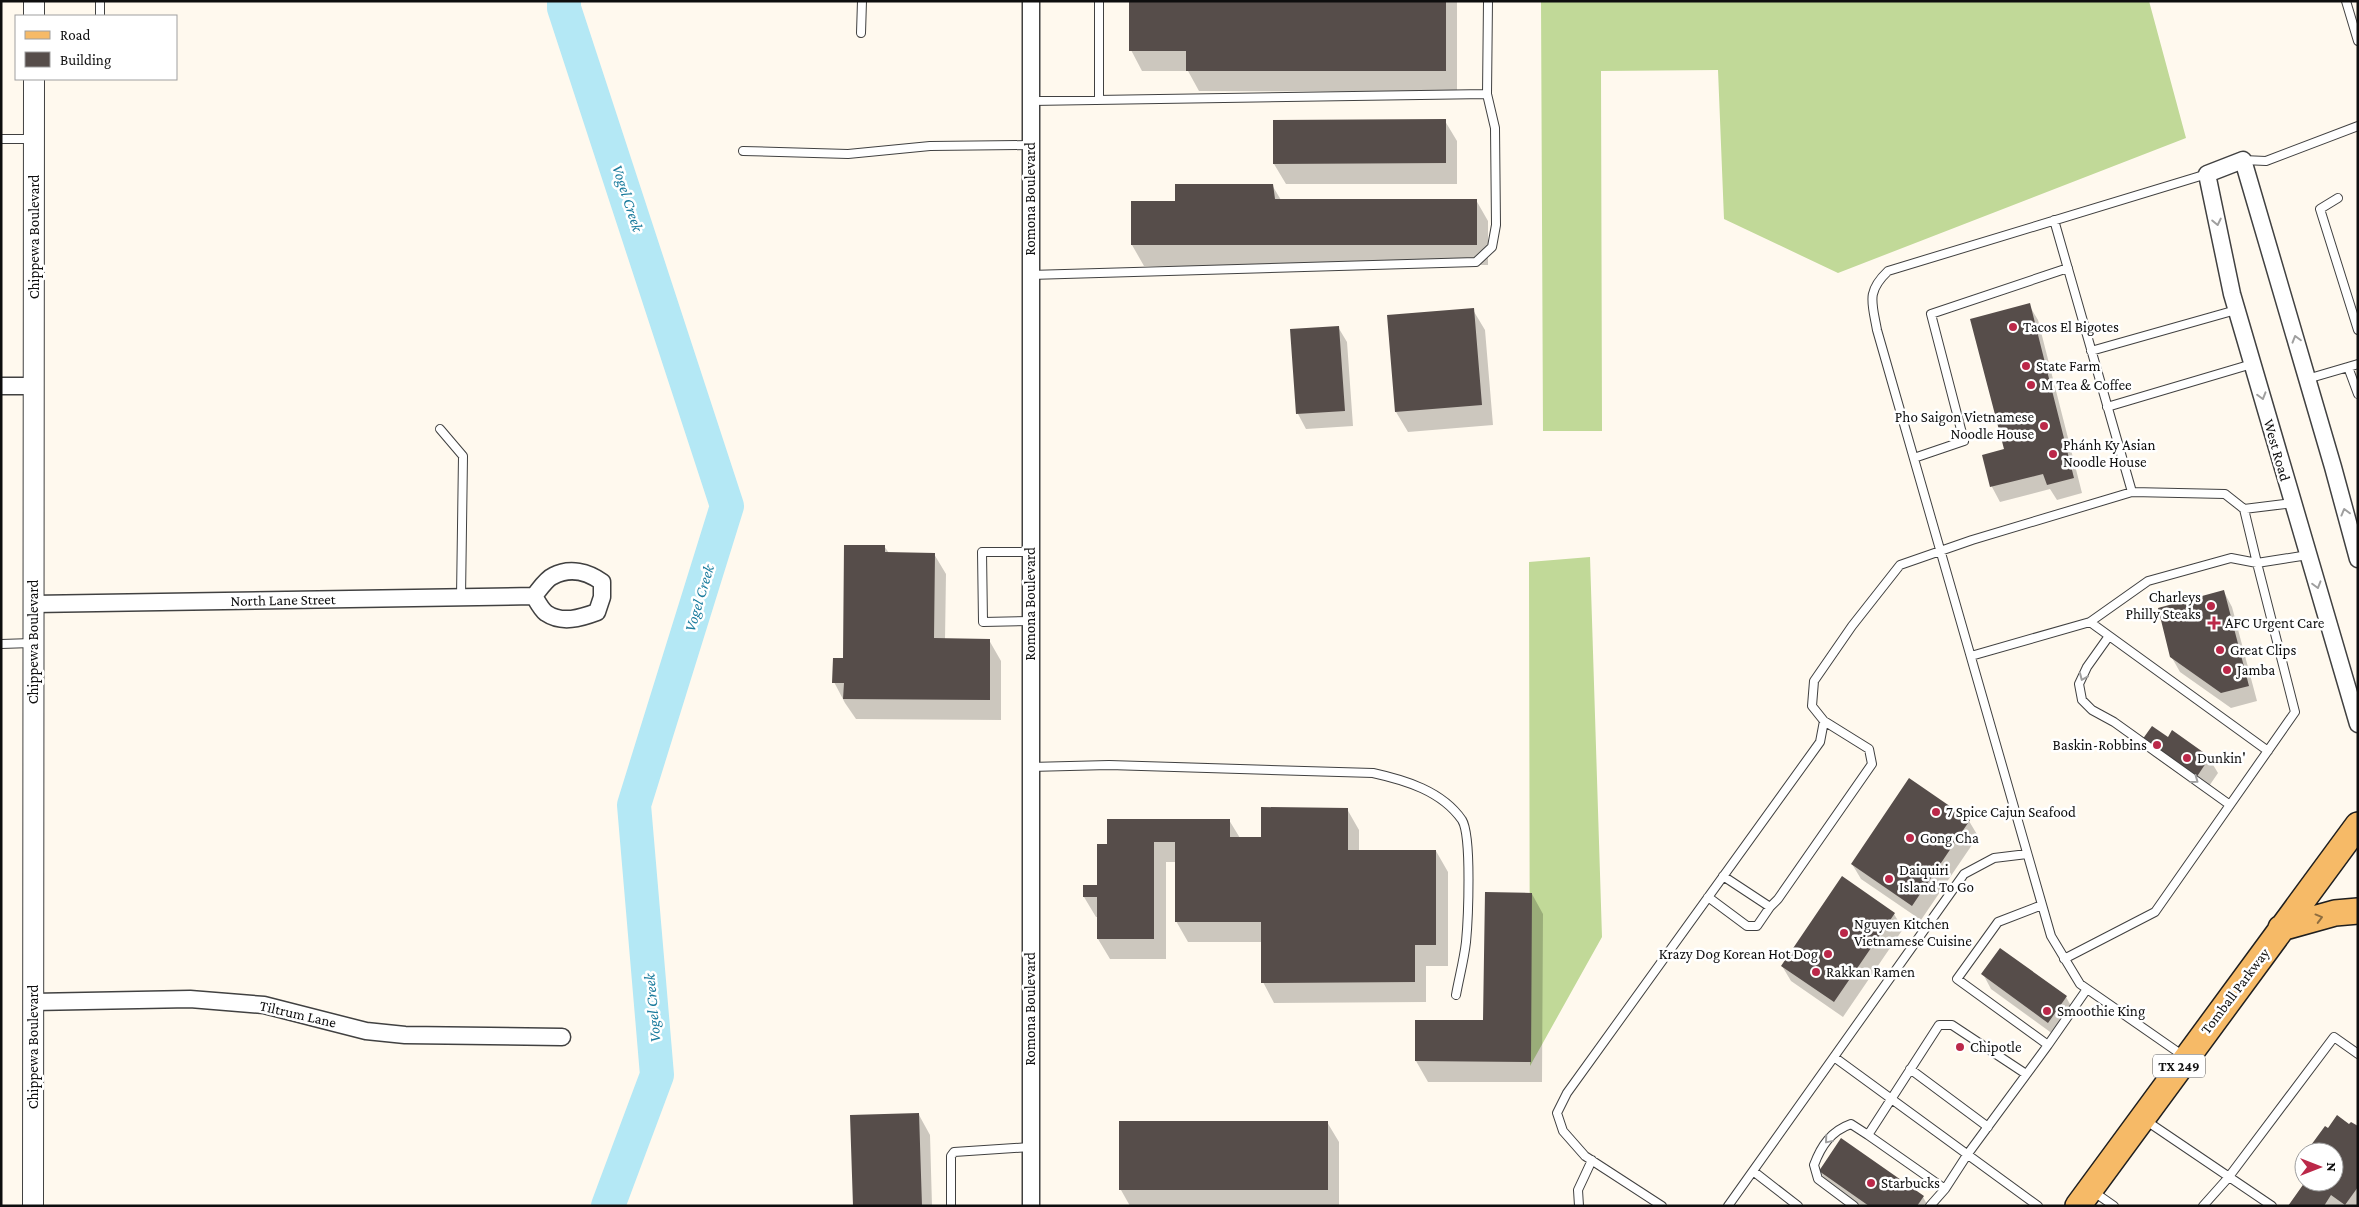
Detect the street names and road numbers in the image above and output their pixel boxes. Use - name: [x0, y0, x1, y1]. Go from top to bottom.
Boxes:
- street label: Romona Boulevard: [1022, 142, 1038, 256]
- street label: Chippewa Boulevard: [26, 175, 43, 299]
- street label: West Road: [2261, 417, 2294, 483]
- street label: Romona Boulevard: [1022, 547, 1038, 661]
- street label: Chippewa Boulevard: [25, 580, 42, 704]
- street label: North Lane Street: [230, 591, 337, 609]
- street label: Tomball Parkway: [2197, 945, 2273, 1038]
- street label: Romona Boulevard: [1022, 952, 1038, 1066]
- street label: Chippewa Boulevard: [25, 985, 42, 1109]
- street label: Tiltrum Lane: [258, 997, 338, 1031]
- road number: TX 249: [2153, 1054, 2205, 1078]

